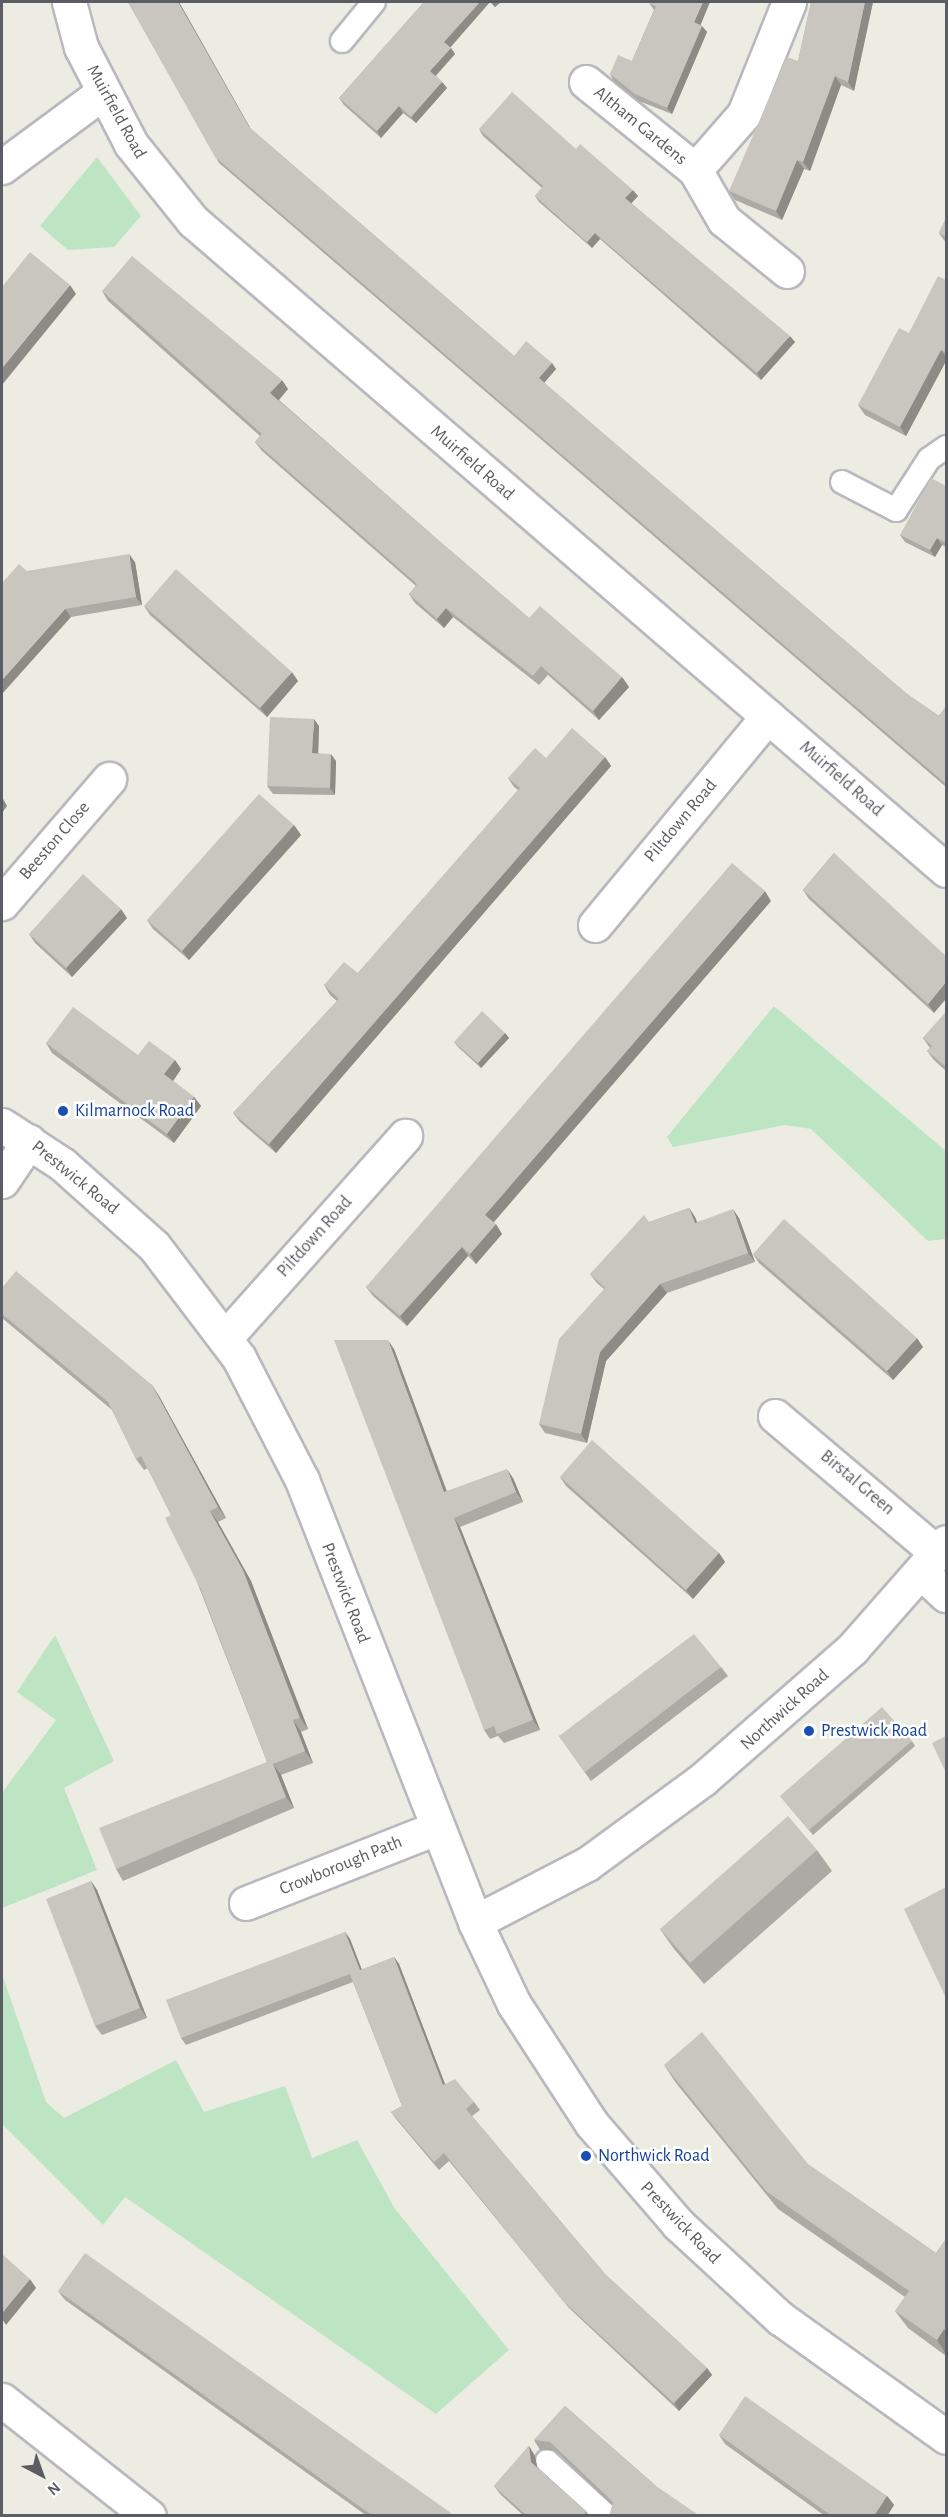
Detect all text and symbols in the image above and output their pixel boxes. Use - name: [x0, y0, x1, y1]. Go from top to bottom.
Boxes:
- street label: Muirfield Road: [81, 61, 151, 163]
- street label: Altham Gardens: [589, 82, 691, 170]
- street label: Muirfield Road: [426, 421, 518, 505]
- street label: Muirfield Road: [795, 737, 887, 821]
- street label: Piltdown Road: [640, 775, 722, 867]
- street label: Beeston Close: [15, 797, 95, 885]
- place label: Kilmarnock Road: [75, 1100, 194, 1122]
- marker: Kilmarnock Road: [56, 1104, 70, 1118]
- street label: Prestwick Road: [27, 1136, 123, 1220]
- street label: Piltdown Road: [273, 1192, 357, 1282]
- street label: Birstal Green: [816, 1446, 898, 1520]
- street label: Prestwick Road: [316, 1540, 374, 1646]
- street label: Northwick Road: [736, 1665, 834, 1755]
- place label: Prestwick Road: [821, 1720, 927, 1742]
- marker: Prestwick Road: [802, 1724, 816, 1738]
- street label: Crowborough Path: [276, 1832, 406, 1900]
- place label: Northwick Road: [598, 2145, 710, 2167]
- marker: Northwick Road: [579, 2149, 593, 2163]
- street label: Prestwick Road: [635, 2177, 725, 2269]
- north arrow: [12, 2445, 72, 2505]
- text: N: [44, 2479, 63, 2498]

